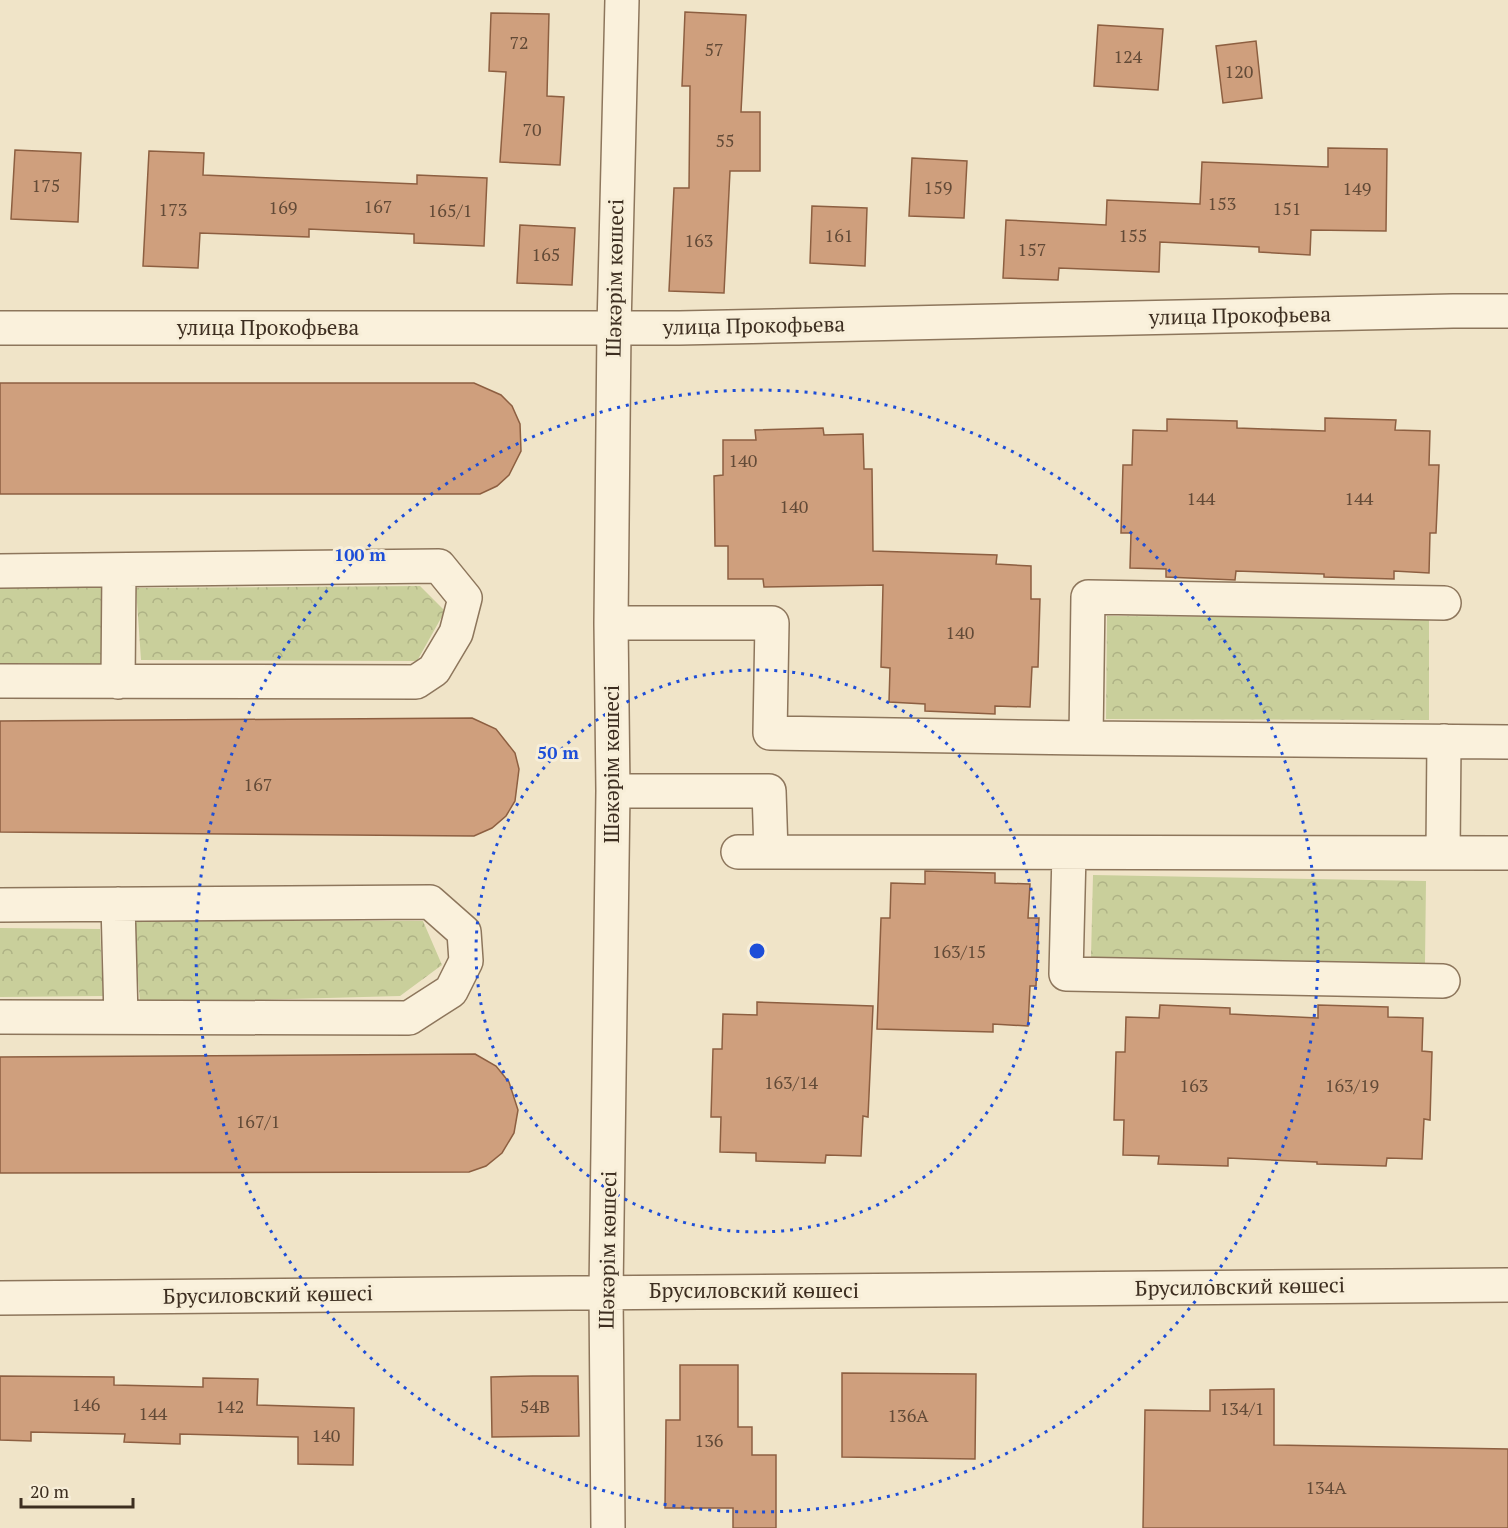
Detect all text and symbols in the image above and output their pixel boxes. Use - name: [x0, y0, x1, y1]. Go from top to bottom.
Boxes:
- house number: 72: [509, 30, 529, 54]
- house number: 57: [704, 37, 724, 61]
- house number: 124: [1114, 44, 1143, 68]
- house number: 120: [1225, 59, 1253, 83]
- house number: 70: [522, 117, 542, 141]
- house number: 55: [715, 128, 735, 152]
- house number: 175: [32, 173, 60, 197]
- house number: 159: [924, 175, 952, 199]
- house number: 149: [1343, 176, 1371, 200]
- house number: 153: [1208, 191, 1236, 215]
- house number: 167: [364, 194, 392, 218]
- house number: 169: [269, 195, 297, 219]
- house number: 151: [1273, 196, 1301, 220]
- house number: 173: [159, 197, 187, 221]
- house number: 165/1: [428, 198, 472, 222]
- street label: Шәкәрім көшесі: [599, 199, 629, 357]
- house number: 161: [825, 223, 853, 247]
- house number: 155: [1119, 223, 1147, 247]
- house number: 163: [685, 228, 713, 252]
- house number: 157: [1018, 237, 1046, 261]
- house number: 165: [532, 242, 560, 266]
- street label: улица Прокофьева: [1148, 299, 1332, 331]
- street label: улица Прокофьева: [662, 309, 846, 341]
- street label: улица Прокофьева: [176, 313, 359, 341]
- house number: 140: [729, 448, 757, 472]
- house number: 144: [1187, 486, 1216, 510]
- house number: 144: [1345, 486, 1374, 510]
- house number: 140: [780, 494, 808, 518]
- text: 100 m: [334, 542, 386, 566]
- house number: 140: [946, 620, 974, 644]
- street label: Шәкәрім көшесі: [597, 685, 625, 843]
- text: 50 m: [537, 740, 579, 764]
- house number: 167: [244, 772, 272, 796]
- house number: 163/15: [932, 939, 986, 963]
- centre of rings: [747, 941, 767, 961]
- house number: 163/14: [764, 1070, 818, 1094]
- house number: 163: [1180, 1073, 1208, 1097]
- house number: 163/19: [1325, 1073, 1379, 1097]
- house number: 167/1: [236, 1109, 280, 1133]
- street label: Шәкәрім көшесі: [592, 1171, 622, 1329]
- street label: Брусиловский көшесі: [1135, 1270, 1345, 1302]
- street label: Брусиловский көшесі: [649, 1276, 859, 1304]
- street label: Брусиловский көшесі: [163, 1278, 373, 1310]
- house number: 146: [72, 1392, 101, 1416]
- house number: 142: [216, 1394, 244, 1418]
- house number: 54В: [520, 1394, 550, 1418]
- house number: 134/1: [1220, 1396, 1264, 1420]
- house number: 144: [139, 1401, 168, 1425]
- house number: 136А: [887, 1403, 929, 1427]
- house number: 140: [312, 1423, 340, 1447]
- house number: 136: [695, 1428, 724, 1452]
- scale bar: [21, 1471, 134, 1509]
- house number: 134А: [1305, 1475, 1347, 1499]
- text: 20 m: [30, 1479, 70, 1503]

